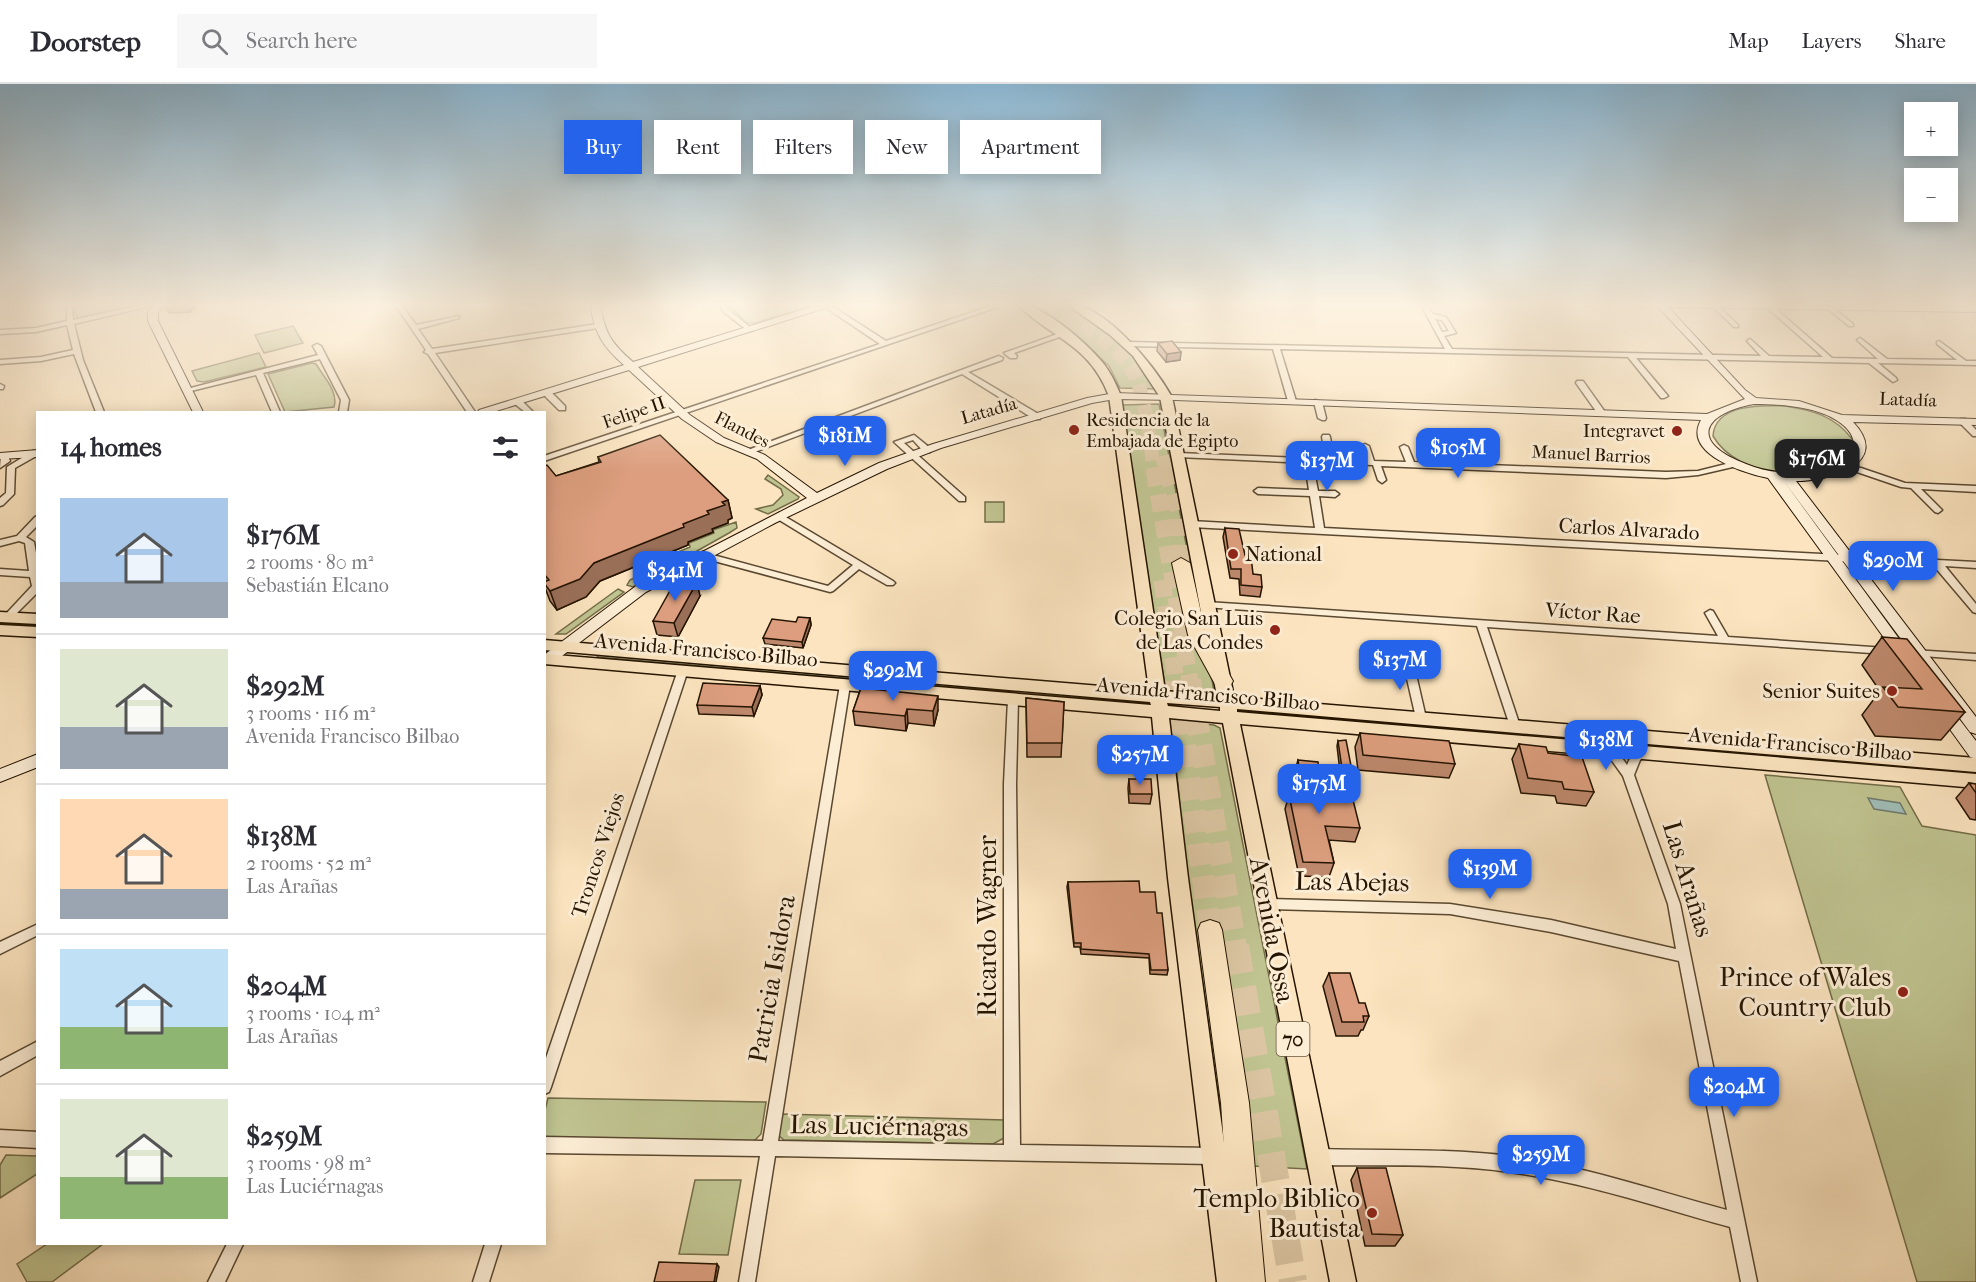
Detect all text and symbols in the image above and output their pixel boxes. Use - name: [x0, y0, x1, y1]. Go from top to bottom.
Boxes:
- search box: [177, 14, 597, 68]
- text: Doorstep: [30, 25, 141, 58]
- icon: search: [198, 25, 231, 58]
- text: Search here: [246, 28, 357, 54]
- text: Map: [1728, 29, 1769, 53]
- text: Layers: [1802, 29, 1861, 53]
- text: Share: [1894, 29, 1946, 53]
- map controls: [1904, 102, 1958, 222]
- button: +: [1904, 102, 1958, 156]
- chip: Buy: [564, 120, 642, 174]
- chip: Rent: [654, 120, 741, 174]
- chip: Filters: [753, 120, 853, 174]
- chip: New: [865, 120, 948, 174]
- chip: Apartment: [960, 120, 1101, 174]
- button: −: [1904, 168, 1958, 222]
- street label: Latadía: [1879, 389, 1938, 412]
- street label: Felipe II: [600, 392, 668, 434]
- street label: Latadía: [959, 393, 1020, 429]
- street label: Flandes: [711, 407, 773, 453]
- place label: Residencia de la Embajada de Egipto: [1086, 410, 1238, 452]
- pin: $181M: [803, 416, 887, 467]
- place label: Integravet: [1583, 421, 1666, 442]
- marker: Residencia de la Embajada de Egipto: [1067, 423, 1081, 437]
- text: $181M: [818, 424, 872, 447]
- marker: Integravet: [1670, 424, 1684, 438]
- pin: $105M: [1416, 428, 1500, 479]
- icon: filters: [489, 431, 522, 464]
- text: 14 homes: [60, 432, 162, 463]
- text: $105M: [1430, 436, 1486, 459]
- pin: $176M: [1775, 439, 1859, 490]
- pin: $137M: [1285, 441, 1369, 492]
- street label: Manuel Barrios: [1531, 441, 1651, 469]
- text: $176M: [1789, 447, 1845, 470]
- text: $137M: [1300, 449, 1354, 472]
- street label: Carlos Alvarado: [1558, 513, 1700, 545]
- text: $176M: [246, 520, 320, 551]
- icon: home: [108, 522, 180, 594]
- pin: $290M: [1851, 541, 1935, 592]
- place label: National: [1245, 542, 1322, 566]
- marker: National: [1226, 547, 1240, 561]
- text: $290M: [1862, 549, 1924, 572]
- text: 2 rooms · 80 m²: [246, 551, 373, 574]
- pin: $341M: [633, 551, 717, 602]
- text: $341M: [647, 559, 703, 582]
- text: Sebastián Elcano: [246, 574, 389, 597]
- street label: Víctor Rae: [1543, 598, 1642, 628]
- place label: Colegio San Luis de Las Condes: [1114, 606, 1263, 654]
- marker: Colegio San Luis de Las Condes: [1268, 623, 1282, 637]
- street label: Avenida Francisco Bilbao: [592, 628, 819, 672]
- pin: $137M: [1358, 640, 1442, 691]
- text: $137M: [1373, 648, 1427, 671]
- pin: $292M: [851, 651, 935, 702]
- text: $292M: [863, 659, 923, 682]
- text: $292M: [246, 671, 324, 702]
- street label: Avenida Francisco Bilbao: [1094, 672, 1321, 716]
- icon: home: [108, 673, 180, 745]
- place label: Senior Suites: [1762, 679, 1880, 703]
- marker: Senior Suites: [1885, 684, 1899, 698]
- text: 3 rooms · 116 m²: [246, 702, 375, 725]
- pin: $138M: [1564, 720, 1648, 771]
- street label: Avenida Francisco Bilbao: [1686, 722, 1913, 766]
- text: Avenida Francisco Bilbao: [246, 725, 459, 748]
- text: $138M: [1579, 728, 1633, 751]
- pin: $257M: [1098, 735, 1182, 786]
- text: $257M: [1111, 743, 1169, 766]
- pin: $175M: [1277, 764, 1361, 815]
- text: $175M: [1292, 772, 1346, 795]
- street label: Troncos Viejos: [566, 789, 630, 921]
- street label: Las Arañas: [1656, 817, 1720, 941]
- text: $138M: [246, 821, 317, 852]
- icon: home: [108, 823, 180, 895]
- street label: Ricardo Wagner: [972, 835, 1003, 1017]
- pin: $139M: [1448, 849, 1532, 900]
- text: 2 rooms · 52 m²: [246, 852, 371, 875]
- street label: Avenida Ossa: [1242, 854, 1302, 1006]
- text: $139M: [1462, 857, 1518, 880]
- street label: Las Abejas: [1294, 866, 1410, 898]
- text: Las Arañas: [246, 875, 338, 898]
- street label: Patricia Isidora: [742, 892, 802, 1065]
- place label: Prince of Wales Country Club: [1719, 962, 1891, 1023]
- text: $204M: [246, 971, 327, 1002]
- icon: home: [108, 973, 180, 1045]
- marker: Prince of Wales Country Club: [1896, 985, 1910, 999]
- text: 3 rooms · 104 m²: [246, 1002, 380, 1025]
- road number: 70: [1276, 1022, 1310, 1056]
- text: Las Arañas: [246, 1025, 338, 1048]
- pin: $204M: [1692, 1067, 1776, 1118]
- text: $204M: [1703, 1075, 1765, 1098]
- street label: Las Luciérnagas: [789, 1109, 969, 1143]
- text: $259M: [246, 1121, 322, 1152]
- icon: home: [108, 1123, 180, 1195]
- pin: $259M: [1499, 1135, 1583, 1186]
- text: $259M: [1512, 1143, 1570, 1166]
- text: 3 rooms · 98 m²: [246, 1152, 371, 1175]
- text: Las Luciérnagas: [246, 1175, 383, 1198]
- place label: Templo Biblico Bautista: [1193, 1183, 1361, 1244]
- marker: Templo Biblico Bautista: [1365, 1206, 1379, 1220]

